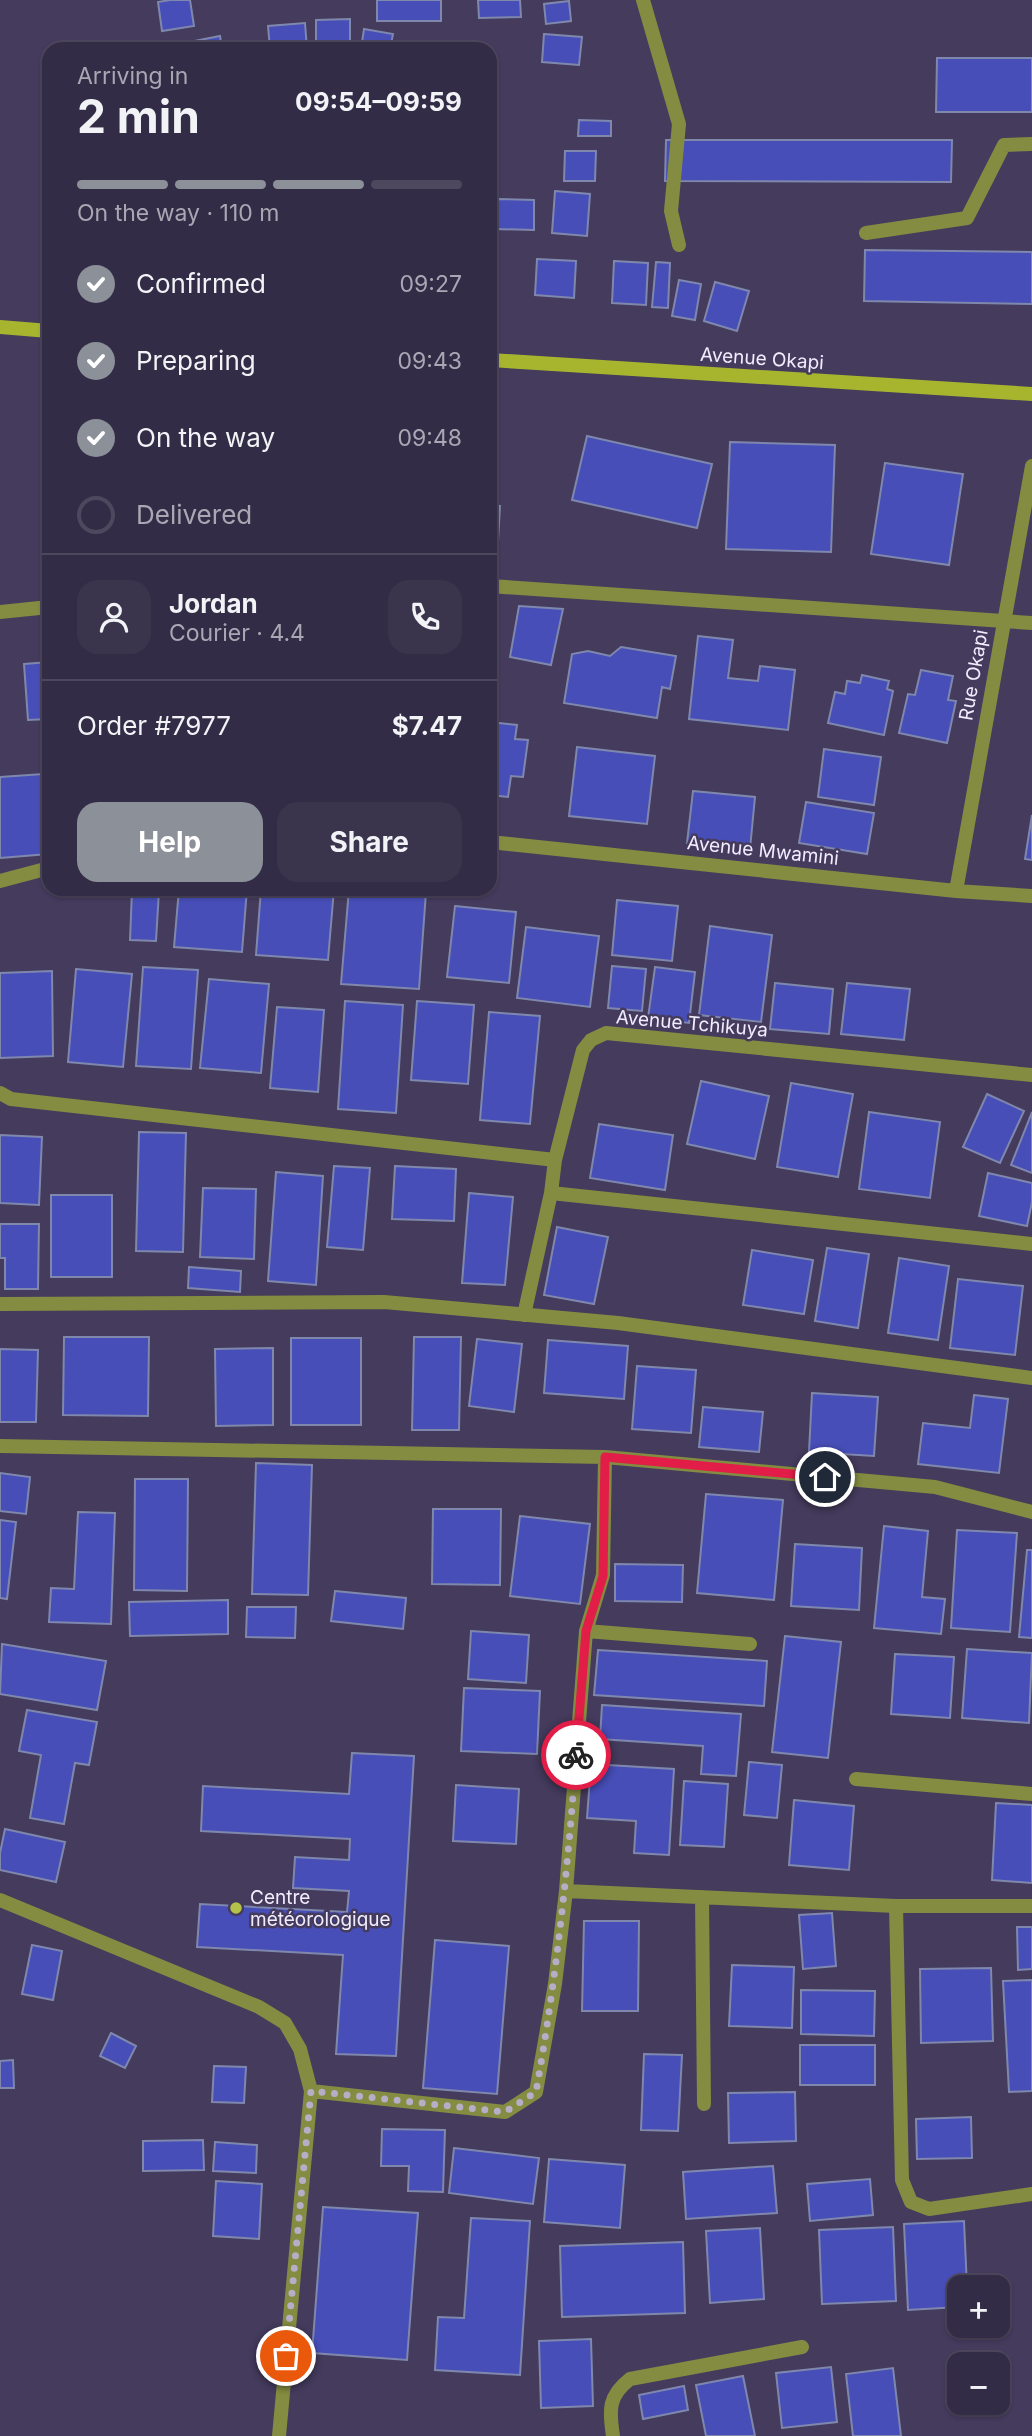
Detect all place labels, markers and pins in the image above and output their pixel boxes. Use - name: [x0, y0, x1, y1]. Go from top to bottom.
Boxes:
- pin: [795, 1447, 855, 1507]
- place label: Centre météorologique: [250, 1886, 391, 1931]
- marker: Centre météorologique: [228, 1900, 244, 1916]
- pin: [256, 2326, 316, 2386]

